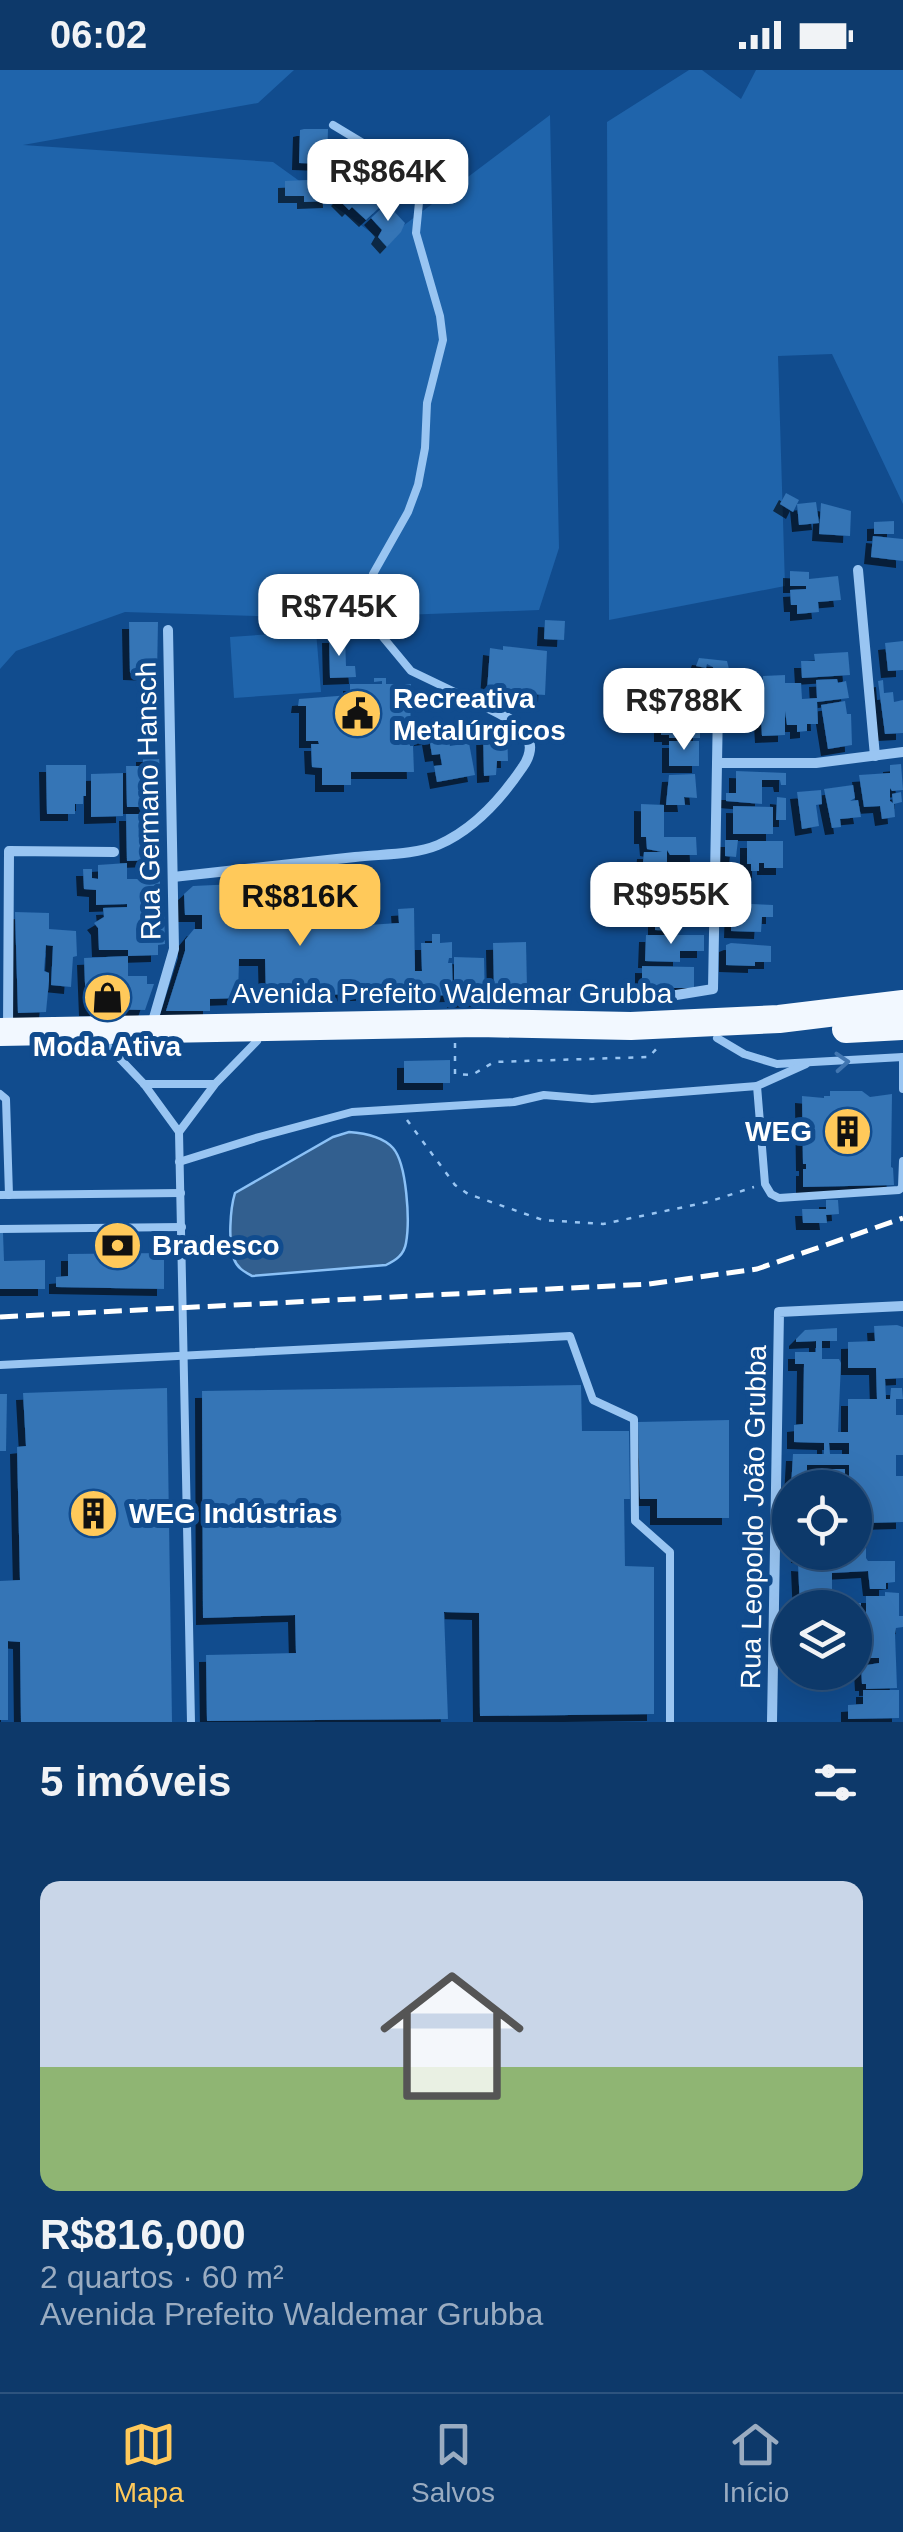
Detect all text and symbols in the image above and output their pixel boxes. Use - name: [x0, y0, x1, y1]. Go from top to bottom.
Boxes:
- text: 06:02: [50, 14, 147, 56]
- pin: R$864K: [307, 139, 469, 224]
- text: R$864K: [329, 153, 447, 189]
- pin: R$745K: [258, 574, 420, 659]
- text: R$745K: [280, 588, 398, 624]
- street label: Rua Germano Hansch: [131, 661, 166, 941]
- pin: R$788K: [603, 668, 765, 753]
- text: R$788K: [625, 682, 743, 718]
- place label: Recreativa Metalúrgicos: [393, 683, 566, 746]
- public building icon: Recreativa Metalúrgicos: [332, 688, 384, 740]
- pin: R$955K: [590, 862, 752, 947]
- pin: R$816K: [219, 864, 381, 949]
- text: R$955K: [612, 876, 730, 912]
- text: R$816K: [241, 878, 359, 914]
- shop icon: Moda Ativa: [81, 972, 133, 1024]
- street label: Avenida Prefeito Waldemar Grubba: [232, 978, 673, 1009]
- place label: Moda Ativa: [33, 1031, 182, 1062]
- one-way arrow: [834, 1051, 850, 1073]
- building icon: WEG: [821, 1105, 873, 1157]
- place label: WEG: [745, 1116, 812, 1147]
- bank icon: Bradesco: [91, 1219, 143, 1271]
- place label: Bradesco: [152, 1230, 280, 1261]
- street label: Rua Leopoldo João Grubba: [735, 1344, 772, 1689]
- map controls: [772, 1470, 872, 1690]
- button: locate: [772, 1470, 872, 1570]
- building icon: WEG Indústrias: [68, 1487, 120, 1539]
- place label: WEG Indústrias: [129, 1498, 337, 1529]
- button: layers: [772, 1590, 872, 1690]
- icon: filters: [808, 1755, 863, 1810]
- text: 5 imóveis: [40, 1758, 231, 1805]
- icon: home: [362, 1946, 542, 2126]
- text: R$816,000: [40, 2211, 246, 2258]
- text: 2 quartos · 60 m²: [40, 2259, 284, 2295]
- text: Avenida Prefeito Waldemar Grubba: [40, 2296, 543, 2332]
- tab: Mapa: [114, 2417, 184, 2509]
- tab: Salvos: [411, 2417, 495, 2509]
- tab: Início: [722, 2417, 789, 2509]

